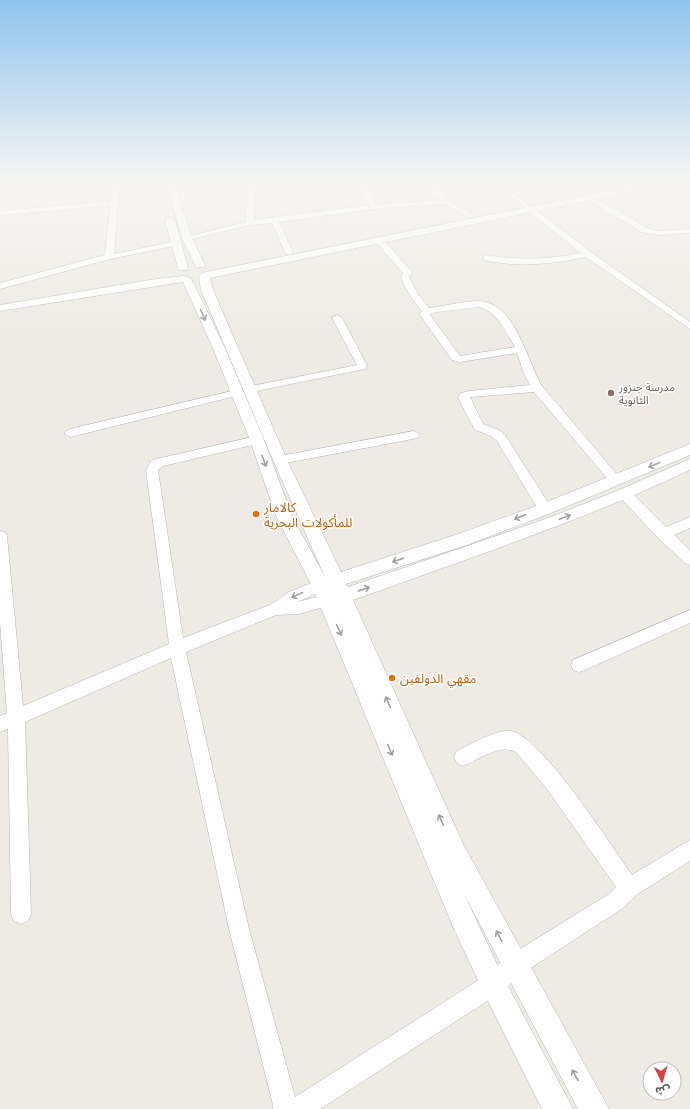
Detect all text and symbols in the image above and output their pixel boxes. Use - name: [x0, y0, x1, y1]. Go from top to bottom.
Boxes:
- one-way arrow: [200, 308, 207, 320]
- place label: مدرسة جنزور الثانوية: [618, 380, 675, 407]
- marker: مدرسة جنزور الثانوية: [606, 388, 616, 398]
- one-way arrow: [261, 454, 268, 467]
- one-way arrow: [649, 462, 661, 469]
- place label: كالامار للمأكولات البحرية: [263, 499, 352, 530]
- marker: كالامار للمأكولات البحرية: [251, 509, 261, 519]
- one-way arrow: [515, 513, 527, 521]
- one-way arrow: [559, 513, 571, 521]
- one-way arrow: [392, 557, 404, 565]
- one-way arrow: [357, 585, 369, 593]
- one-way arrow: [292, 592, 304, 599]
- one-way arrow: [336, 624, 343, 636]
- place label: مقهي الدولفين: [400, 670, 477, 689]
- marker: مقهي الدولفين: [387, 673, 397, 683]
- one-way arrow: [384, 696, 391, 708]
- one-way arrow: [386, 744, 394, 756]
- one-way arrow: [437, 815, 444, 827]
- one-way arrow: [495, 931, 503, 943]
- north arrow: [642, 1061, 682, 1101]
- one-way arrow: [571, 1069, 579, 1081]
- text: ش: [655, 1083, 671, 1099]

